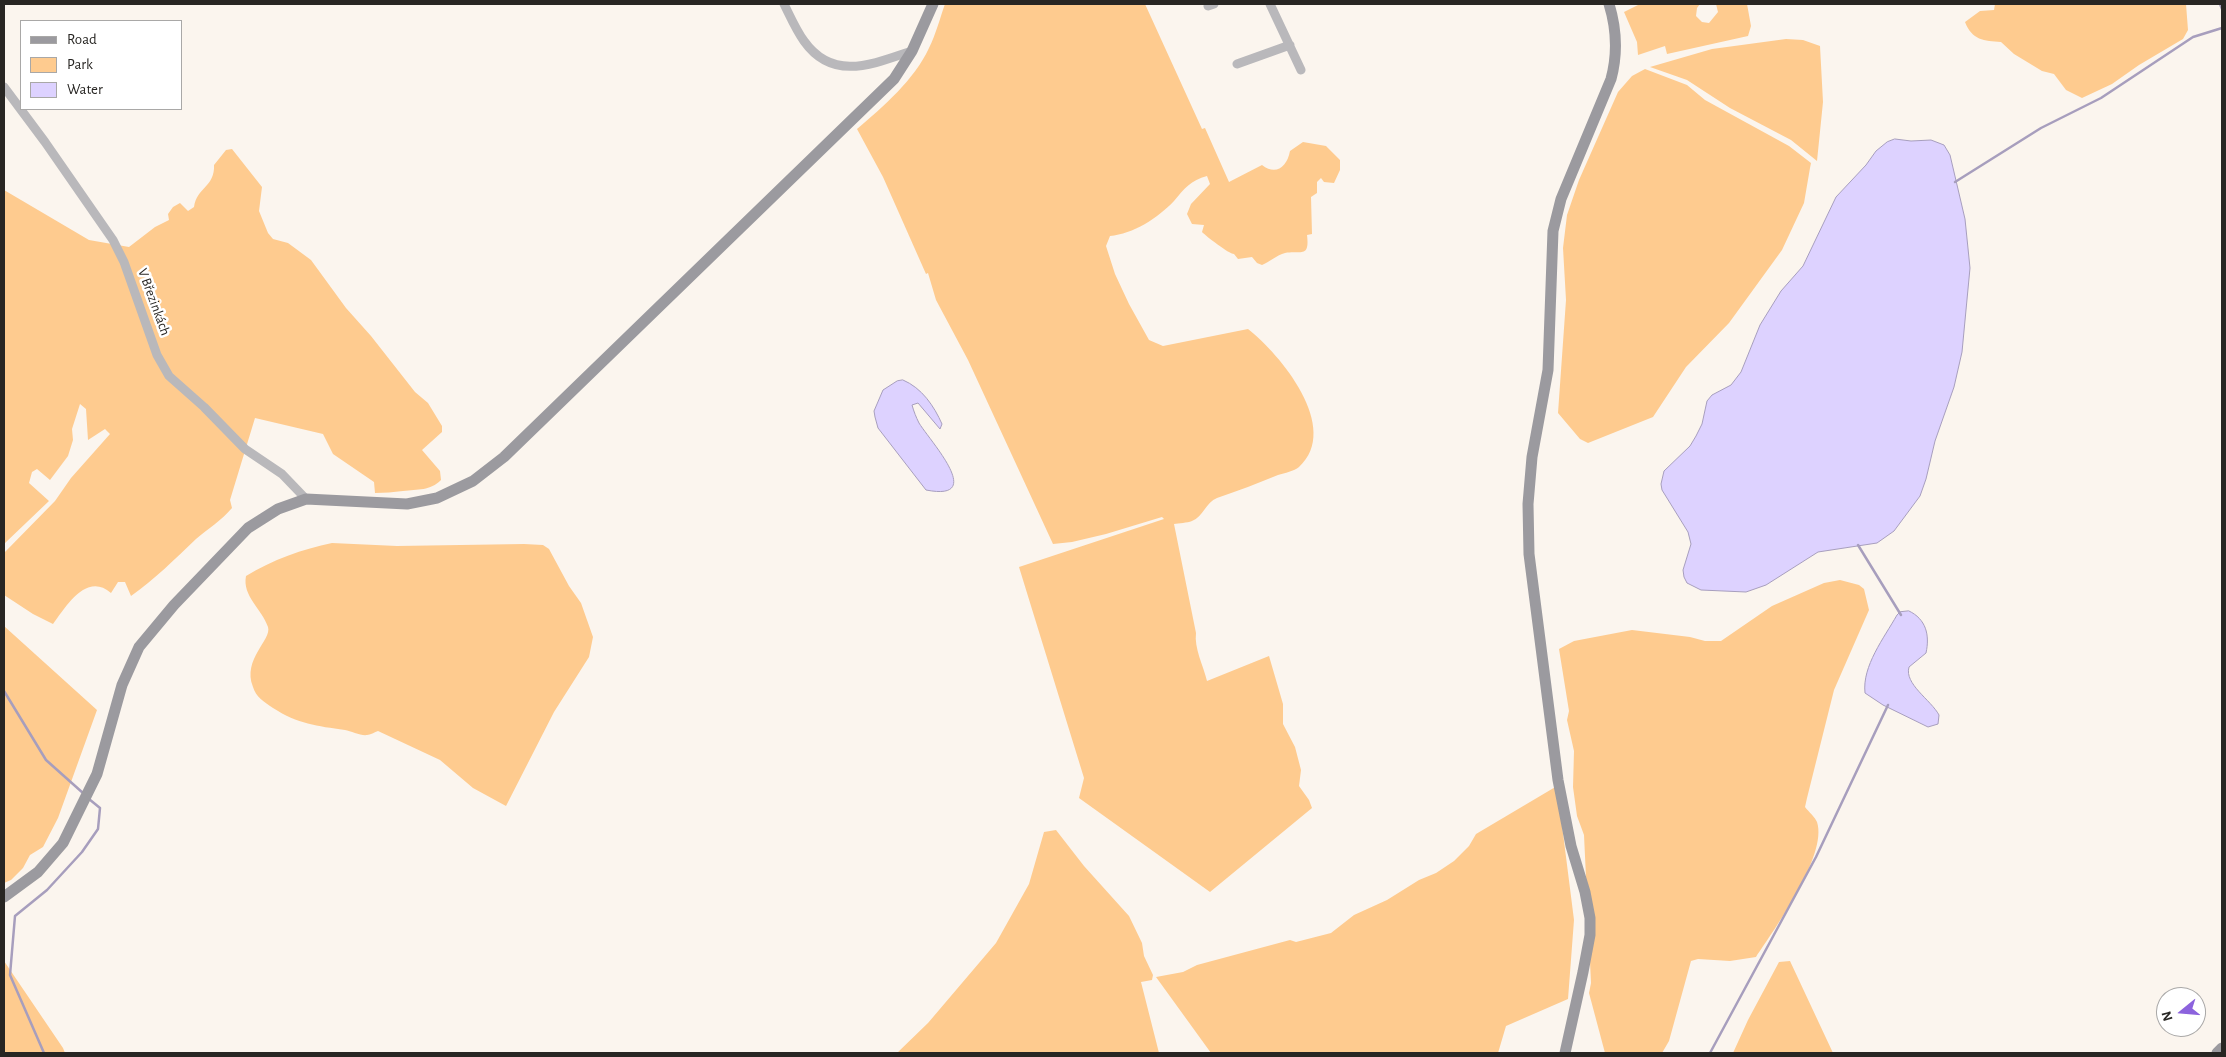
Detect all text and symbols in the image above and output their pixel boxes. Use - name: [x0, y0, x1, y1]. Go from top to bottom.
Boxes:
- legend: [20, 20, 182, 110]
- text: Road: [67, 32, 97, 47]
- text: Park: [67, 57, 93, 72]
- text: Water: [67, 82, 103, 97]
- street label: V Březinkách: [134, 266, 174, 338]
- north arrow: [2156, 987, 2206, 1037]
- text: N: [2159, 1009, 2176, 1023]

